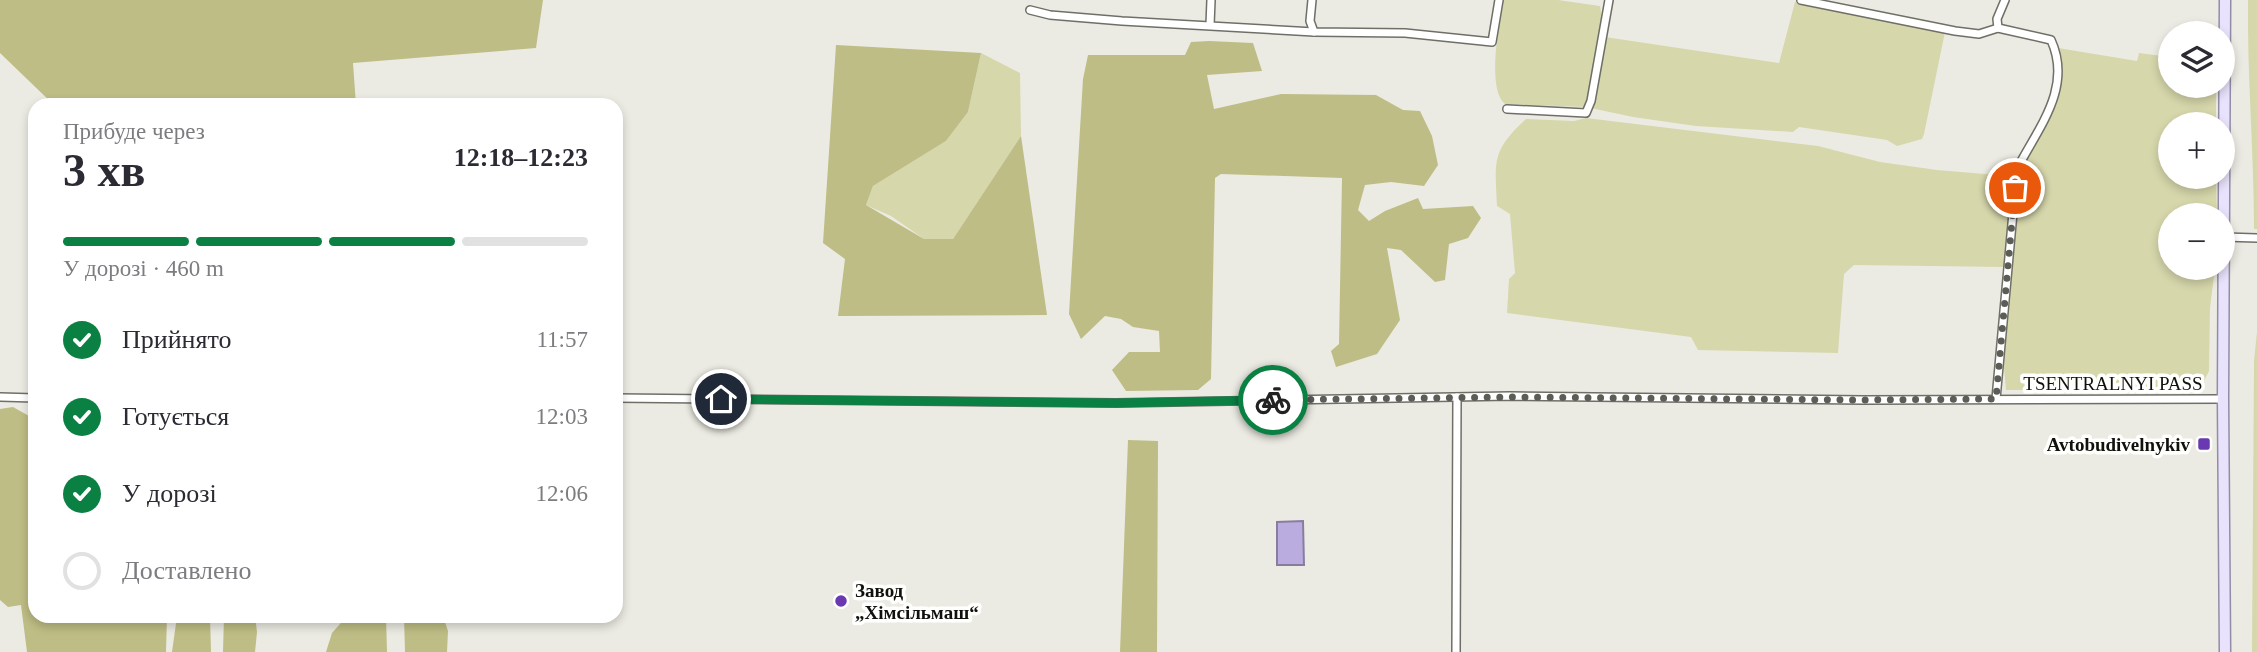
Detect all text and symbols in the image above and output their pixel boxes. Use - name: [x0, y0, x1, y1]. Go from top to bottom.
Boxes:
- map controls: [2158, 21, 2235, 280]
- button: layers: [2158, 21, 2235, 98]
- button: +: [2158, 112, 2235, 189]
- text: Прибуде через: [63, 119, 205, 144]
- text: 12:18–12:23: [454, 143, 588, 172]
- text: 3 хв: [63, 145, 145, 196]
- pin: [1985, 158, 2045, 218]
- icon: bag: [1996, 169, 2034, 207]
- button: −: [2158, 203, 2235, 280]
- text: У дорозі · 460 m: [63, 256, 224, 281]
- icon: check: [63, 321, 101, 359]
- text: Прийнято: [122, 325, 232, 354]
- text: 11:57: [536, 327, 588, 352]
- courier: [1238, 365, 1308, 435]
- pin: [691, 369, 751, 429]
- street label: TSENTRALNYI PASS: [2023, 373, 2203, 394]
- icon: home: [702, 380, 740, 418]
- icon: bike: [1254, 381, 1292, 419]
- icon: check: [63, 398, 101, 436]
- text: Готується: [122, 402, 229, 431]
- text: 12:03: [536, 404, 588, 429]
- place label: Avtobudivelnykiv: [2047, 434, 2190, 455]
- marker: Avtobudivelnykiv: [2196, 436, 2212, 452]
- icon: check: [63, 475, 101, 513]
- text: У дорозі: [122, 479, 217, 508]
- text: 12:06: [536, 481, 588, 506]
- text: Доставлено: [122, 556, 252, 585]
- place label: Завод „Хімсільмаш“: [855, 580, 979, 623]
- marker: Завод „Хімсільмаш“: [833, 593, 849, 609]

